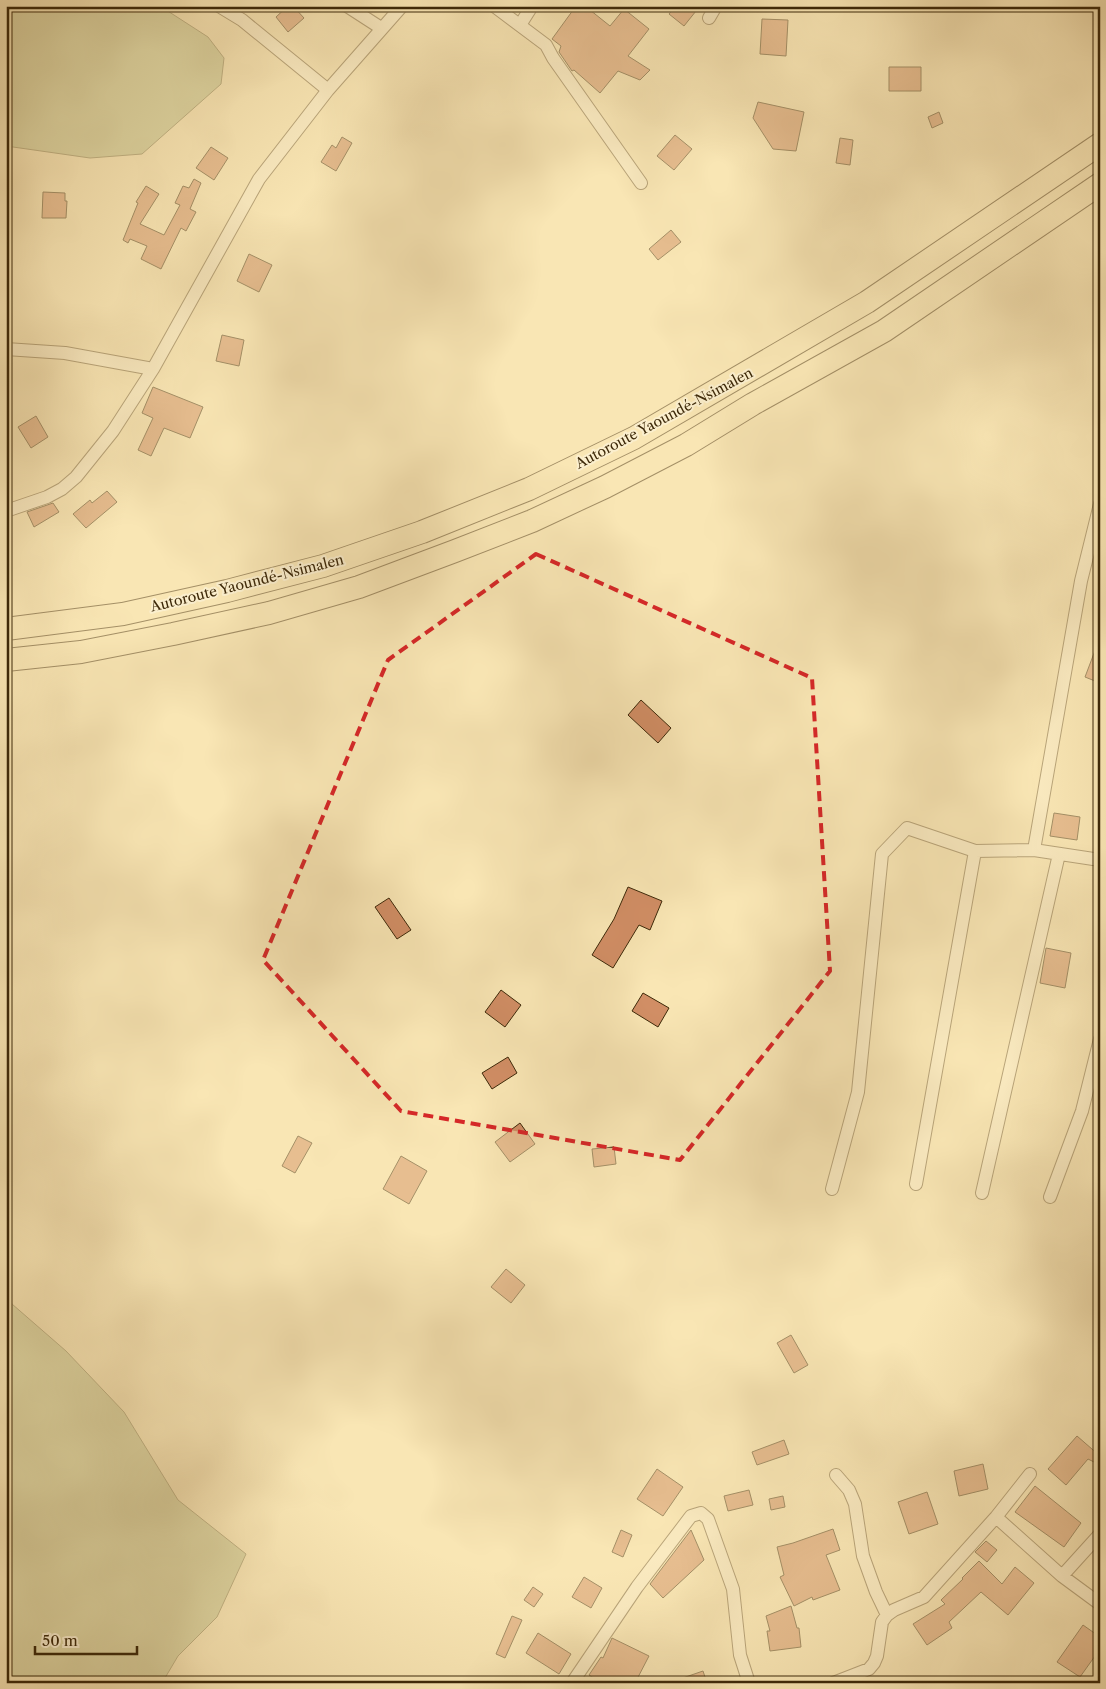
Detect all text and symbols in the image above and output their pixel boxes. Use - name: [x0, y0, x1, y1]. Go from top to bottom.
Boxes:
- street label: Autoroute Yaoundé-Nsimalen: [571, 363, 756, 473]
- street label: Autoroute Yaoundé-Nsimalen: [147, 550, 346, 616]
- scale bar: [35, 1624, 138, 1656]
- text: 50 m: [42, 1631, 78, 1650]

